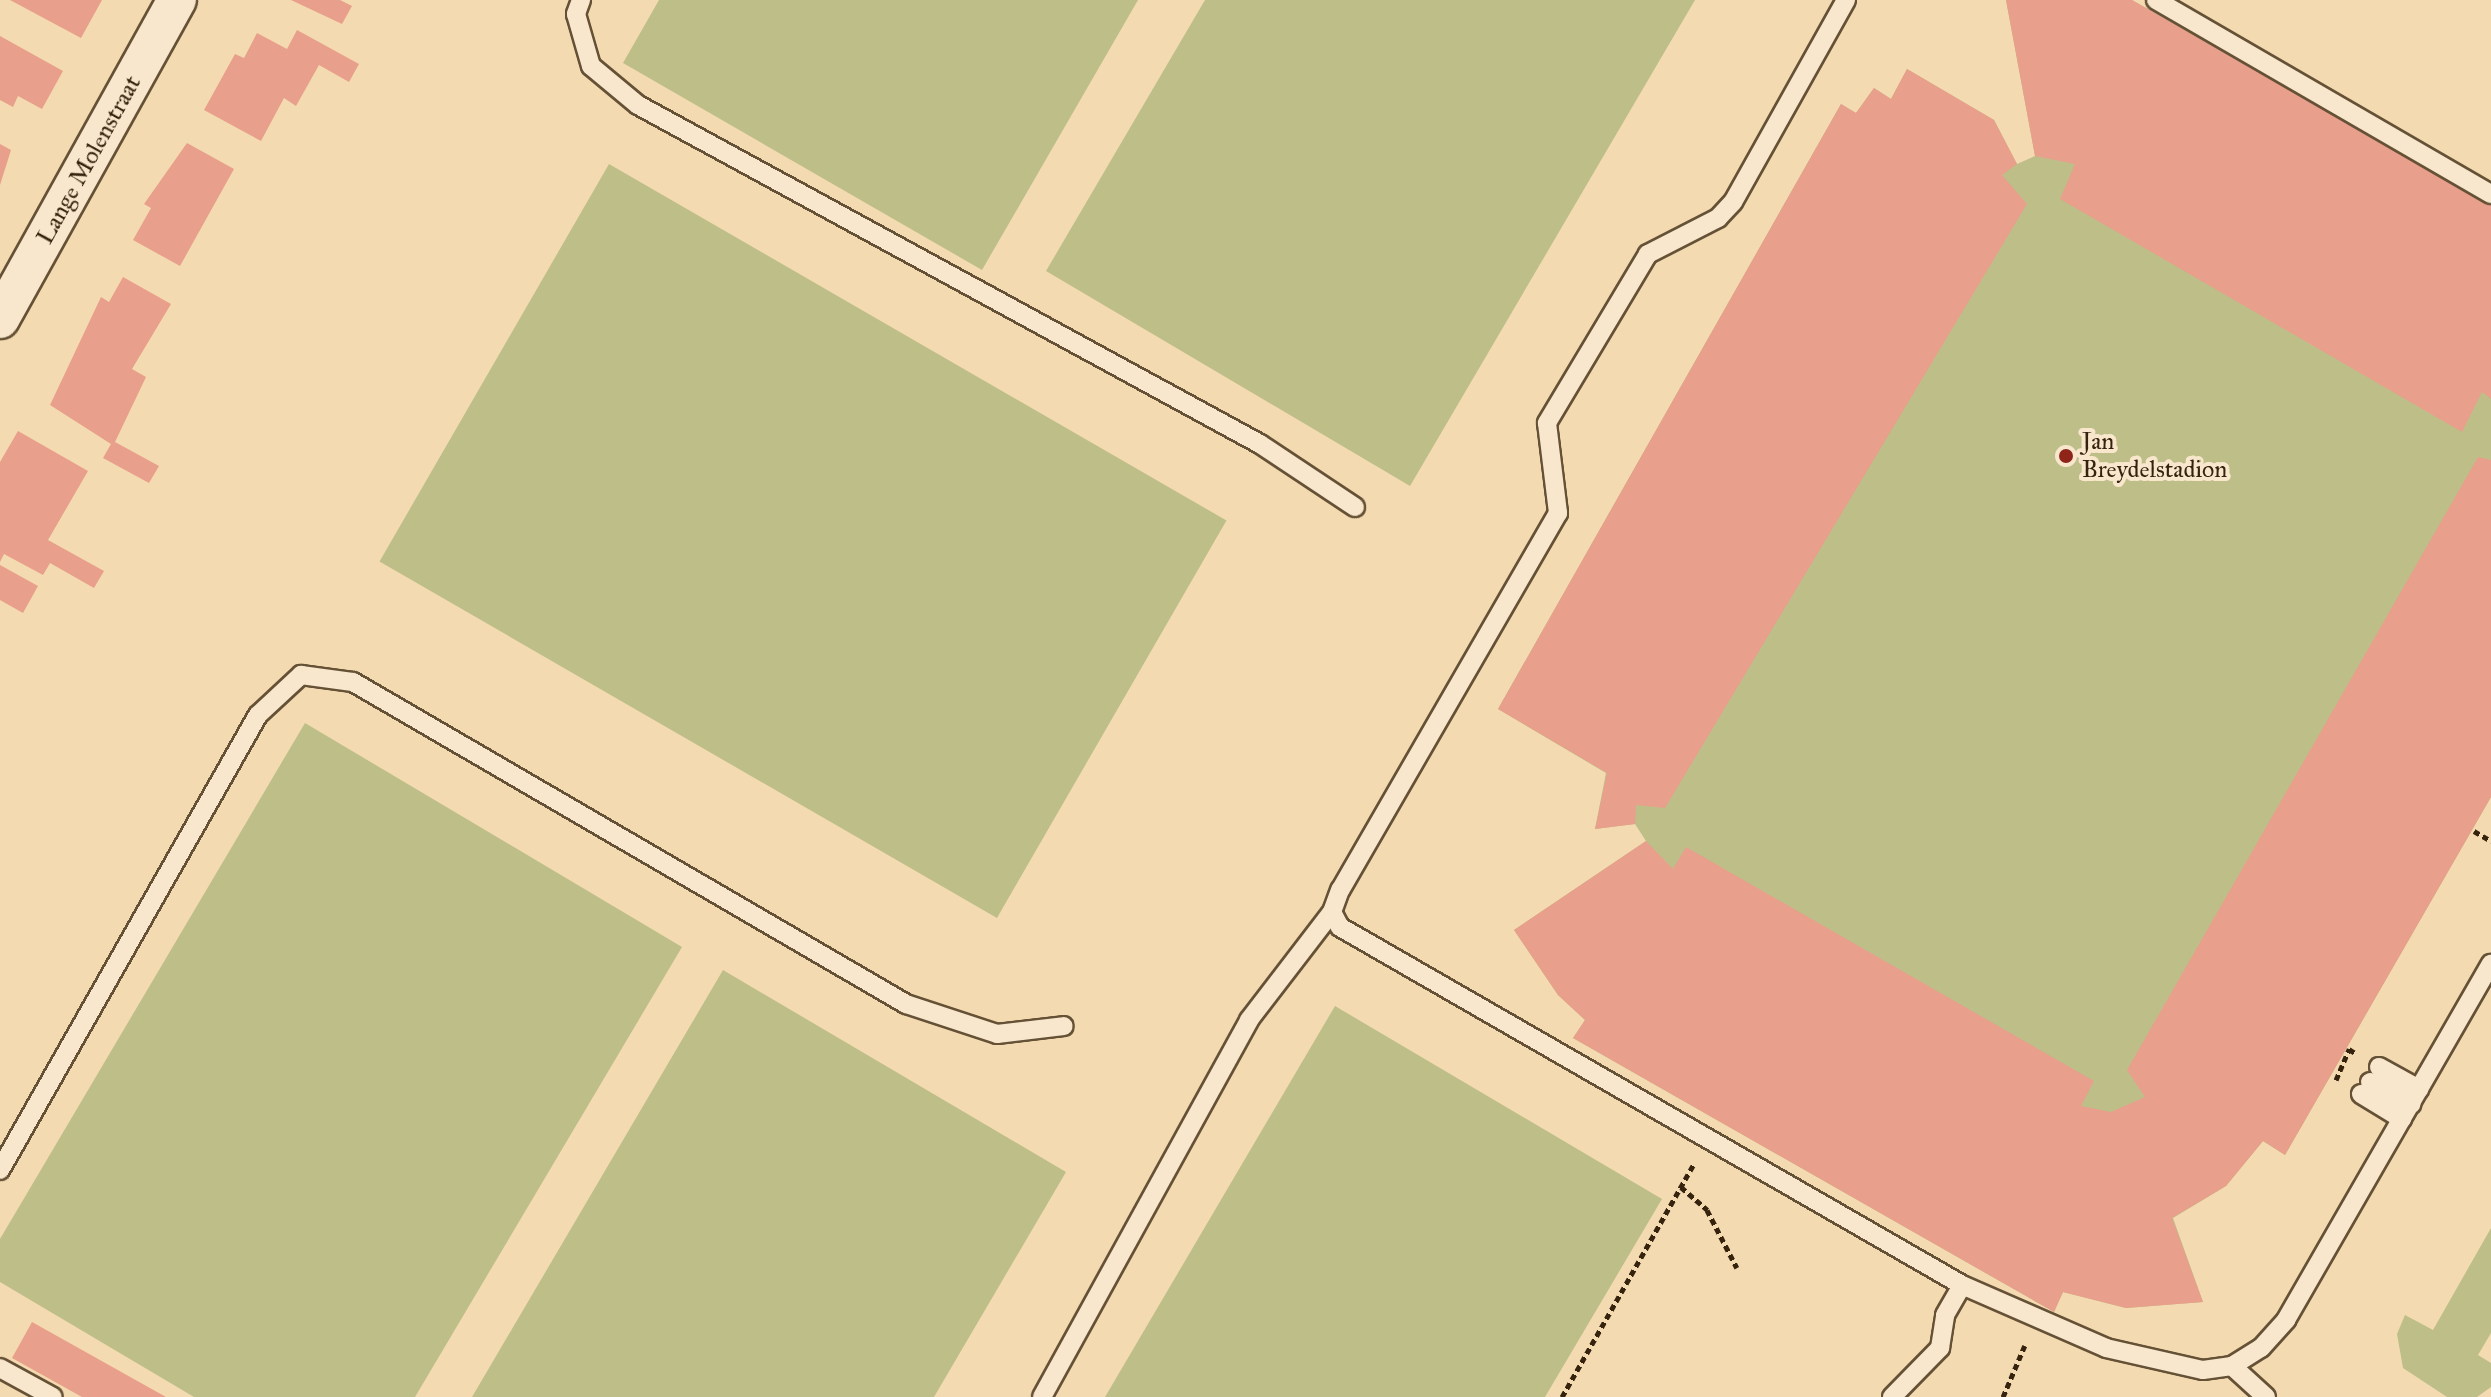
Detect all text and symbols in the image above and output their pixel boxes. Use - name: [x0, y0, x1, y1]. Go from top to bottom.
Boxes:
- street label: Lange Molenstraat: [31, 71, 147, 249]
- place label: Jan Breydelstadion: [2082, 428, 2227, 484]
- marker: Jan Breydelstadion: [2057, 447, 2075, 465]

